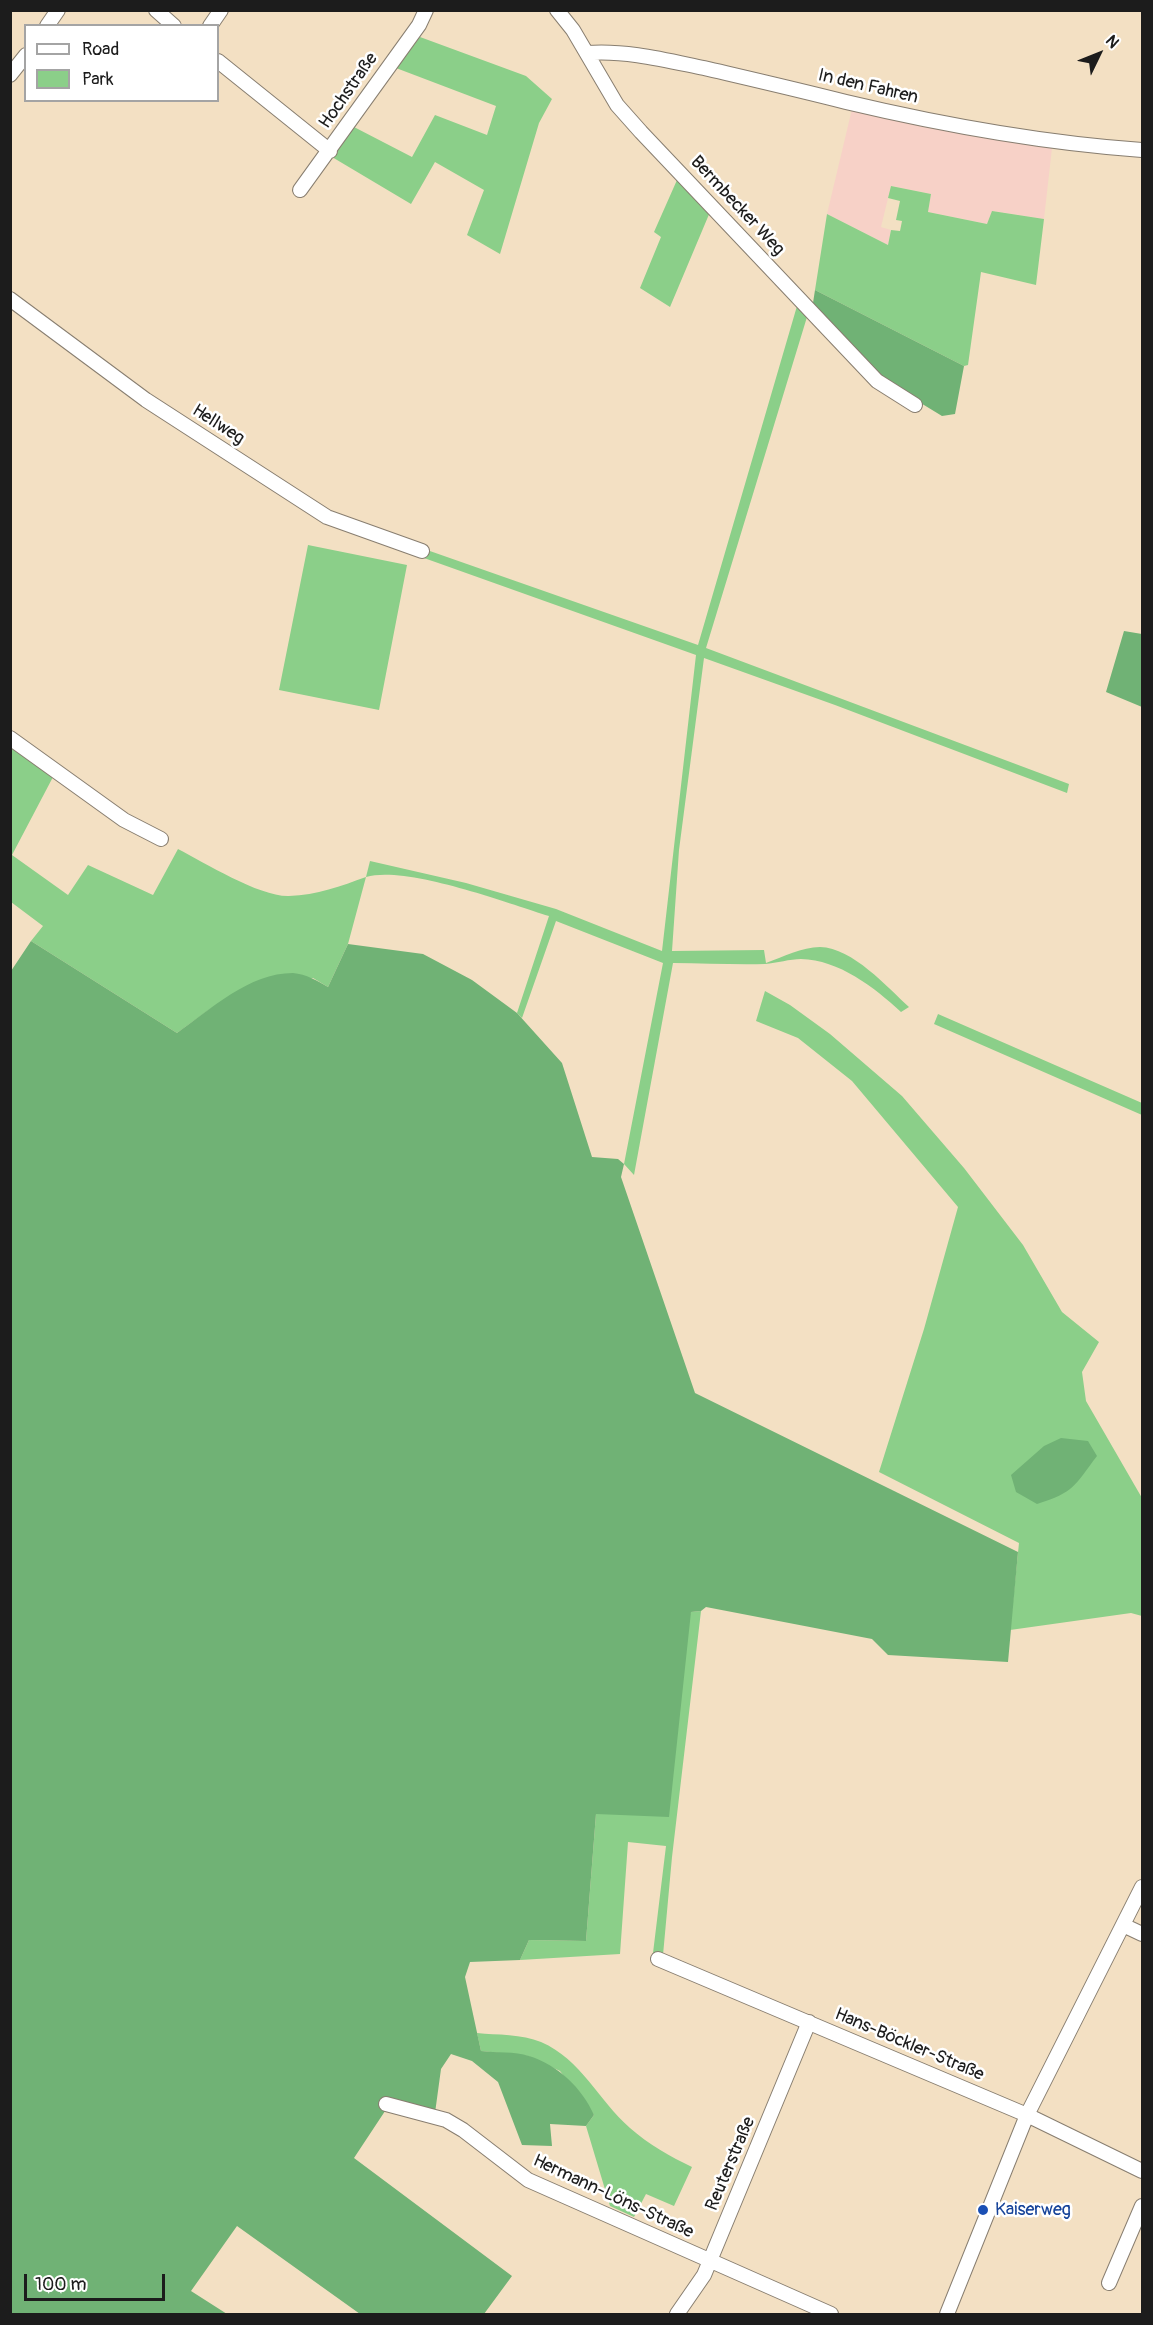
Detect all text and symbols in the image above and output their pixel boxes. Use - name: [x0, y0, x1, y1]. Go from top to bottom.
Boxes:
- legend: [24, 24, 219, 102]
- north arrow: [1069, 24, 1129, 84]
- text: N: [1101, 31, 1123, 52]
- text: Road: [82, 38, 119, 61]
- street label: Hochstraße: [315, 49, 383, 133]
- street label: In den Fahren: [816, 65, 920, 109]
- text: Park: [82, 68, 114, 91]
- street label: Bermbecker Weg: [685, 152, 789, 260]
- street label: Hellweg: [188, 400, 248, 450]
- street label: Hans-Böckler-Straße: [831, 2004, 987, 2086]
- street label: Reuterstraße: [702, 2114, 760, 2214]
- street label: Hermann-Löns-Straße: [529, 2150, 697, 2244]
- place label: Kaiserweg: [995, 2199, 1071, 2221]
- marker: Kaiserweg: [976, 2203, 990, 2217]
- scale bar: [27, 2262, 168, 2300]
- text: 100 m: [35, 2273, 87, 2296]

